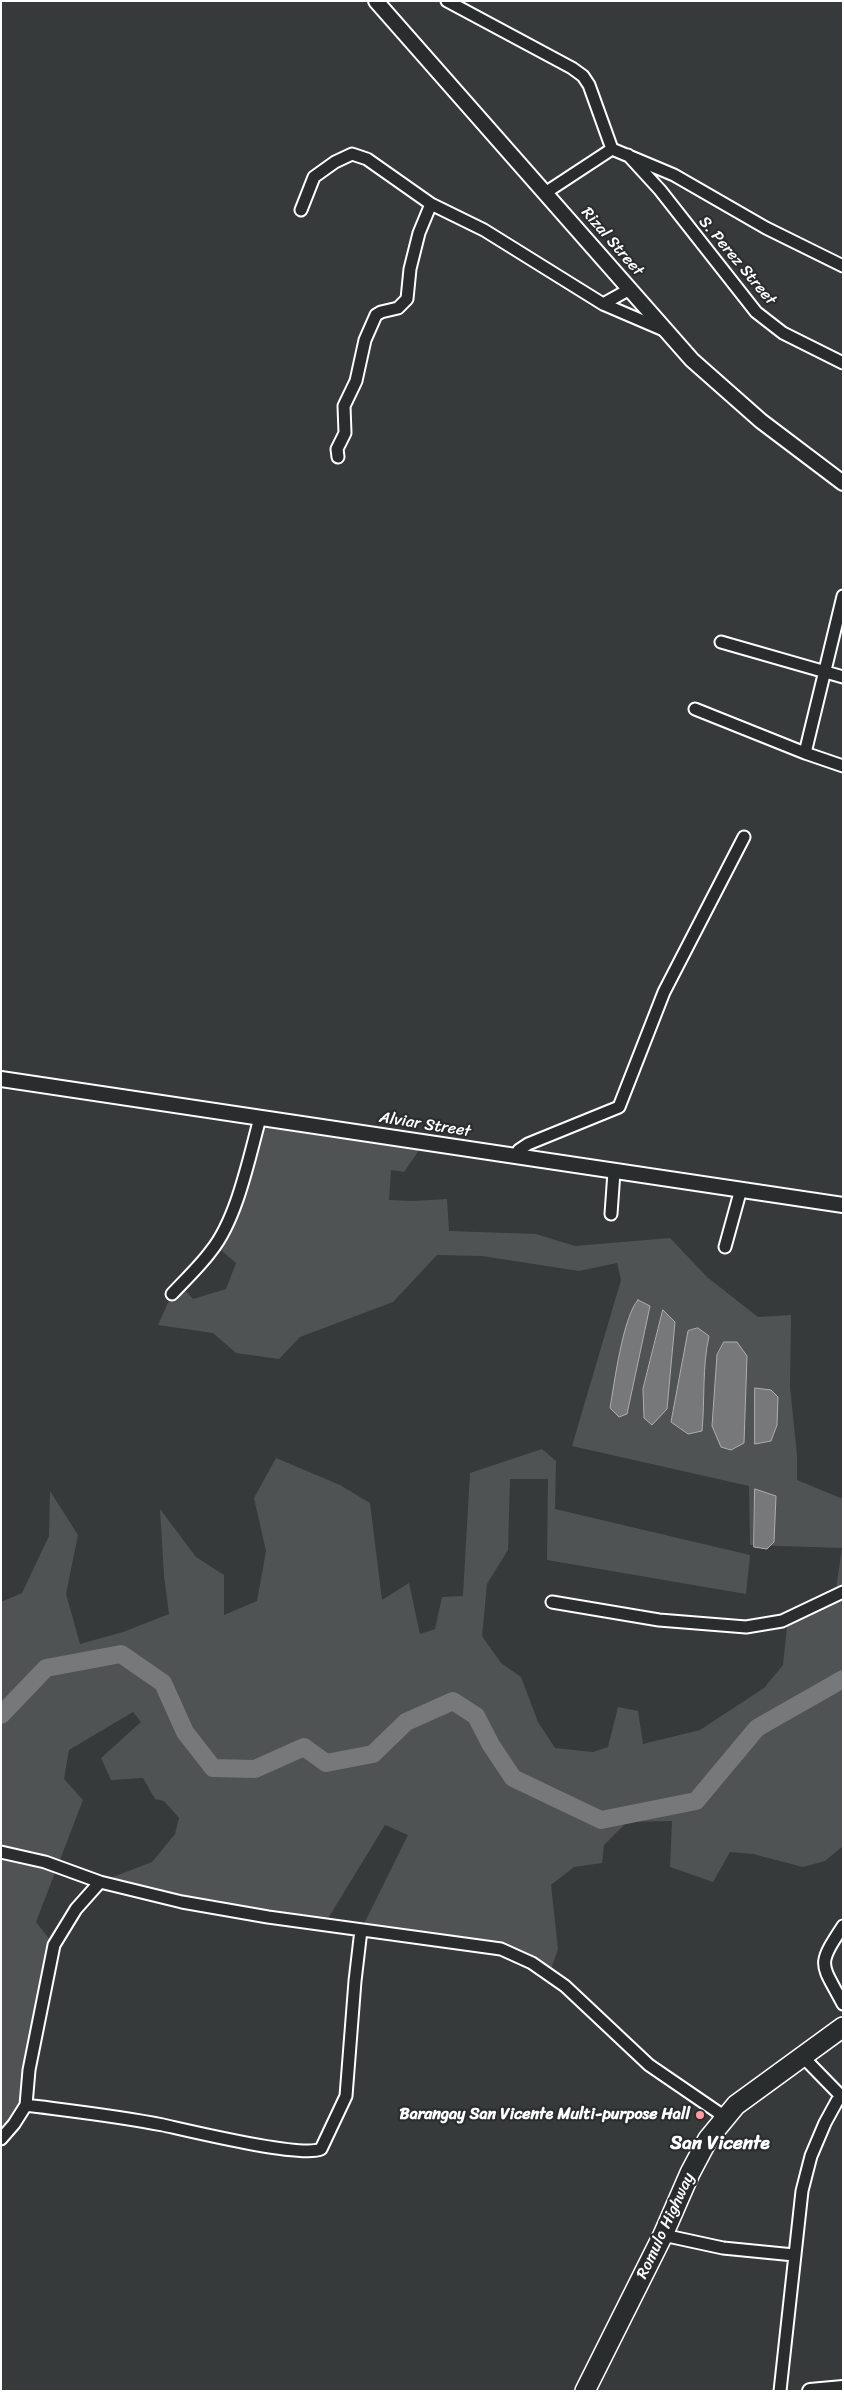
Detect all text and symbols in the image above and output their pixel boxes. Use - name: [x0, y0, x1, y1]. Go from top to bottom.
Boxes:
- street label: Rizal Street: [577, 204, 647, 280]
- street label: S. Perez Street: [694, 213, 780, 309]
- street label: Alviar Street: [378, 1108, 472, 1142]
- place label: Barangay San Vicente Multi-purpose Hall: [400, 2105, 690, 2125]
- marker: Barangay San Vicente Multi-purpose Hall: [694, 2109, 706, 2121]
- district label: San Vicente: [670, 2133, 770, 2155]
- street label: Romulo Highway: [633, 2170, 699, 2282]

